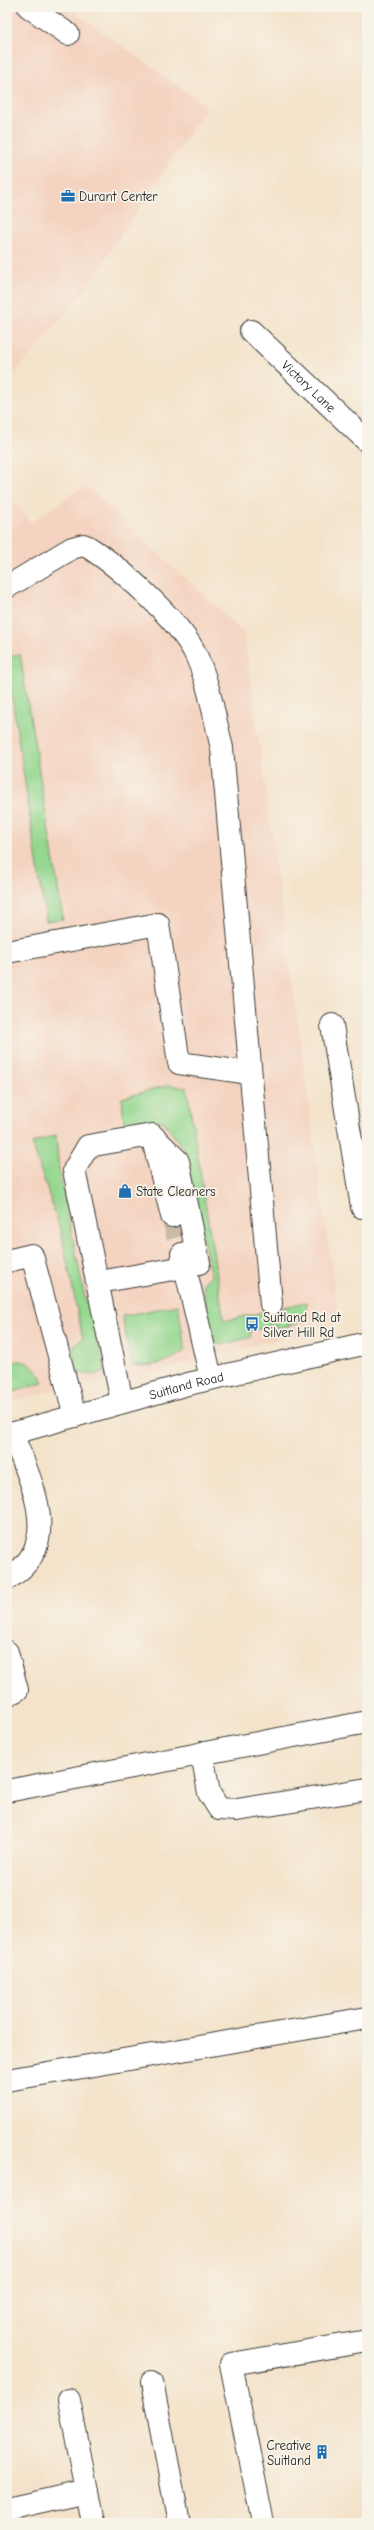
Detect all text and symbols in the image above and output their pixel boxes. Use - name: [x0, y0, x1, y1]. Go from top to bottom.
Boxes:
- office icon: Durant Center: [60, 188, 76, 204]
- place label: Durant Center: [79, 189, 158, 204]
- street label: Victory Lane: [279, 357, 339, 415]
- shop icon: State Cleaners: [117, 1183, 133, 1199]
- place label: State Cleaners: [136, 1184, 216, 1199]
- place label: Suitland Rd at Silver Hill Rd: [263, 1310, 342, 1340]
- bus stop icon: Suitland Rd at Silver Hill Rd: [244, 1316, 260, 1332]
- street label: Suitland Road: [147, 1369, 225, 1402]
- place label: Creative Suitland: [267, 2438, 311, 2468]
- building icon: Creative Suitland: [314, 2444, 330, 2460]

